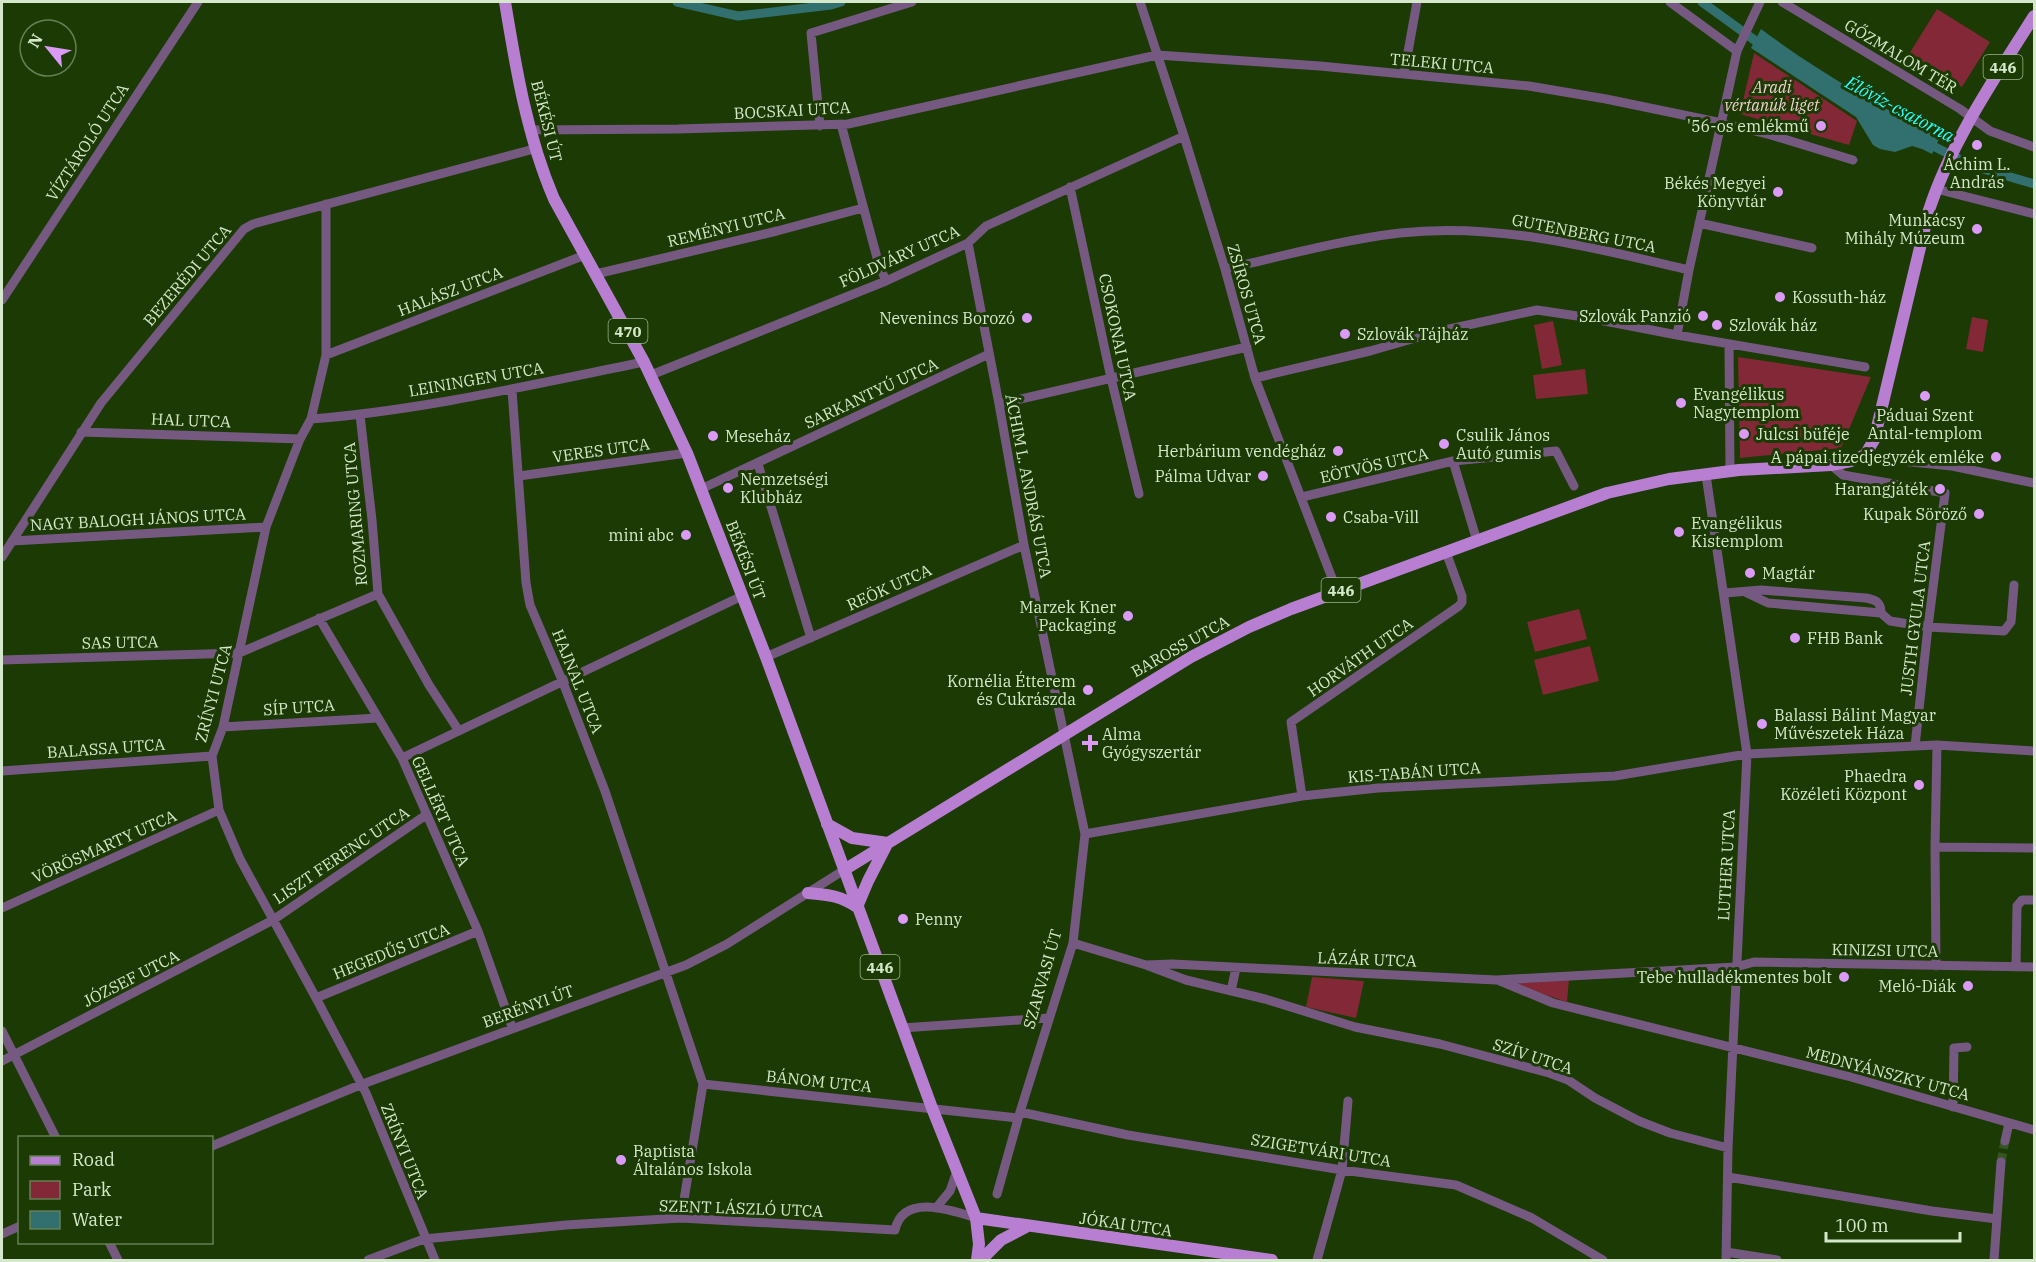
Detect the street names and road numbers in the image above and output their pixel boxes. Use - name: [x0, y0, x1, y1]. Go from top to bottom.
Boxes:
- street label: GŐZMALOM TÉR: [1841, 14, 1962, 98]
- street label: TELEKI UTCA: [1389, 48, 1495, 78]
- road number: 446: [1984, 55, 2022, 79]
- street label: BÉKÉSI ÚT: [527, 78, 568, 164]
- street label: VÍZTÁROLÓ UTCA: [41, 79, 133, 205]
- street label: BOCSKAI UTCA: [733, 97, 851, 123]
- street label: REMÉNYI UTCA: [665, 202, 787, 251]
- street label: GUTENBERG UTCA: [1510, 209, 1658, 257]
- street label: BEZERÉDI UTCA: [138, 220, 235, 330]
- street label: FÖLDVÁRY UTCA: [835, 220, 962, 292]
- street label: ZSÍROS UTCA: [1223, 241, 1272, 347]
- street label: HALÁSZ UTCA: [394, 261, 505, 320]
- street label: CSOKONAI UTCA: [1095, 272, 1141, 402]
- road number: 470: [608, 319, 648, 343]
- street label: SARKANTYÚ UTCA: [801, 352, 941, 433]
- street label: LEININGEN UTCA: [407, 357, 545, 401]
- street label: ÁCHIM L. ANDRÁS UTCA: [1001, 392, 1058, 580]
- street label: HAL UTCA: [151, 409, 231, 431]
- street label: VERES UTCA: [551, 433, 651, 467]
- street label: ROZMARING UTCA: [339, 441, 371, 587]
- street label: EÖTVÖS UTCA: [1318, 443, 1430, 487]
- street label: NAGY BALOGH JÁNOS UTCA: [29, 502, 246, 535]
- street label: BÉKÉSI ÚT: [722, 517, 771, 603]
- street label: JUSTH GYULA UTCA: [1896, 539, 1934, 697]
- street label: REÖK UTCA: [844, 559, 934, 615]
- road number: 446: [1322, 578, 1360, 602]
- street label: BAROSS UTCA: [1127, 611, 1233, 681]
- street label: HORVÁTH UTCA: [1303, 612, 1417, 701]
- street label: HAJNAL UTCA: [548, 626, 608, 736]
- street label: SAS UTCA: [82, 631, 158, 653]
- street label: ZRÍNYI UTCA: [189, 641, 236, 745]
- street label: SÍP UTCA: [262, 694, 336, 719]
- street label: BALASSA UTCA: [46, 734, 166, 762]
- street label: GELLÉRT UTCA: [408, 752, 475, 869]
- street label: KIS-TABÁN UTCA: [1347, 756, 1481, 787]
- street label: LISZT FERENC UTCA: [269, 802, 413, 908]
- street label: VÖRÖSMARTY UTCA: [29, 805, 179, 887]
- street label: LUTHER UTCA: [1713, 809, 1739, 921]
- street label: HEGEDŰS UTCA: [329, 918, 452, 984]
- street label: SZARVASI ÚT: [1017, 927, 1066, 1031]
- street label: KINIZSI UTCA: [1831, 939, 1939, 961]
- street label: JÓZSEF UTCA: [79, 944, 182, 1011]
- street label: LÁZÁR UTCA: [1317, 946, 1417, 971]
- road number: 446: [860, 955, 900, 979]
- street label: BERÉNYI ÚT: [479, 979, 577, 1032]
- street label: SZÍV UTCA: [1491, 1033, 1576, 1078]
- street label: MEDNYÁNSZKY UTCA: [1804, 1041, 1972, 1104]
- street label: BÁNOM UTCA: [765, 1065, 873, 1096]
- street label: ZRÍNYI UTCA: [377, 1100, 434, 1202]
- street label: SZIGETVÁRI UTCA: [1249, 1128, 1393, 1171]
- street label: SZENT LÁSZLÓ UTCA: [659, 1194, 824, 1221]
- street label: JÓKAI UTCA: [1078, 1207, 1174, 1240]

